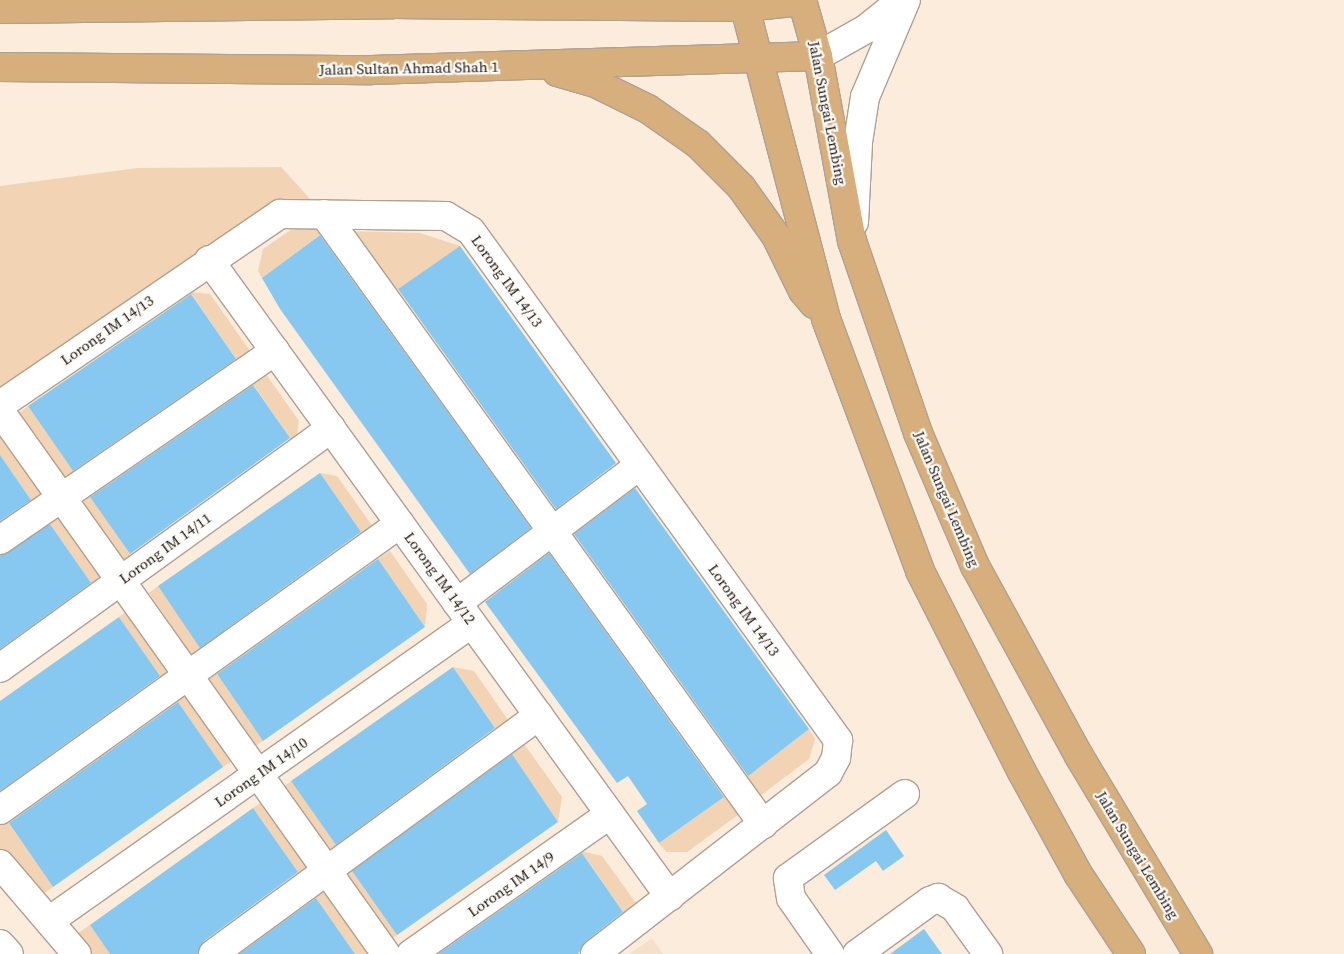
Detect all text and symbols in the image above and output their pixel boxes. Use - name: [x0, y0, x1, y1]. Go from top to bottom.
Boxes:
- street label: Jalan Sungai Lembing: [805, 40, 851, 186]
- street label: Jalan Sultan Ahmad Shah 1: [319, 57, 499, 79]
- street label: Lorong IM 14/13: [468, 231, 546, 331]
- street label: Lorong IM 14/13: [57, 291, 157, 369]
- street label: Jalan Sungai Lembing: [910, 428, 984, 570]
- street label: Lorong IM 14/11: [115, 509, 215, 587]
- street label: Lorong IM 14/12: [401, 528, 479, 628]
- street label: Lorong IM 14/13: [705, 560, 783, 660]
- street label: Lorong IM 14/10: [211, 733, 311, 811]
- street label: Jalan Sungai Lembing: [1093, 788, 1183, 922]
- street label: Lorong IM 14/9: [464, 847, 558, 921]

